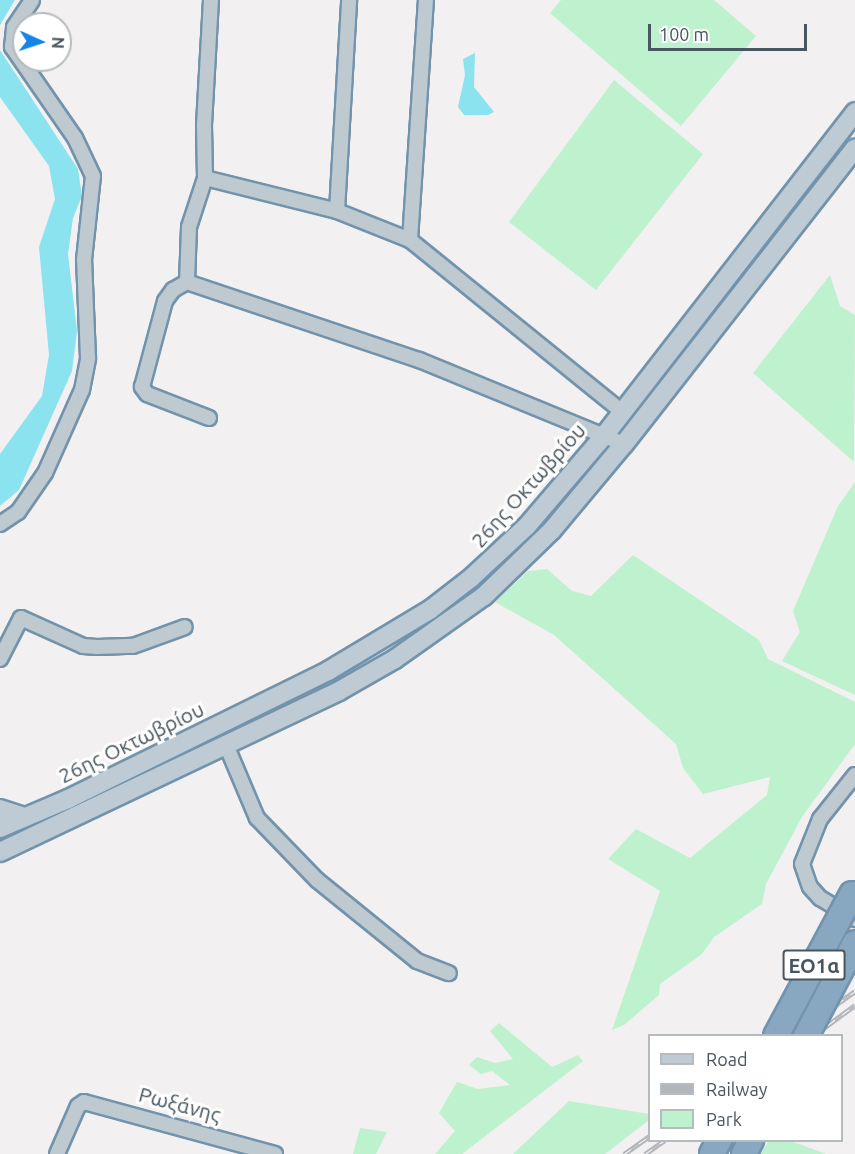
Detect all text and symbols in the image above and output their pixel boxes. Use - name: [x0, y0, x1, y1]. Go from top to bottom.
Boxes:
- north arrow: [12, 12, 72, 72]
- scale bar: [651, 12, 810, 50]
- text: 100 m: [659, 24, 709, 44]
- text: N: [49, 36, 67, 49]
- street label: 26ης Οκτωβρίου: [466, 418, 590, 552]
- street label: 26ης Οκτωβρίου: [54, 696, 208, 788]
- road number: ΕΟ1α: [782, 948, 846, 982]
- legend: [648, 1034, 843, 1142]
- text: Road: [706, 1049, 748, 1069]
- text: Railway: [706, 1079, 767, 1099]
- street label: Ρωξάνης: [136, 1081, 224, 1127]
- text: Park: [706, 1109, 742, 1129]

